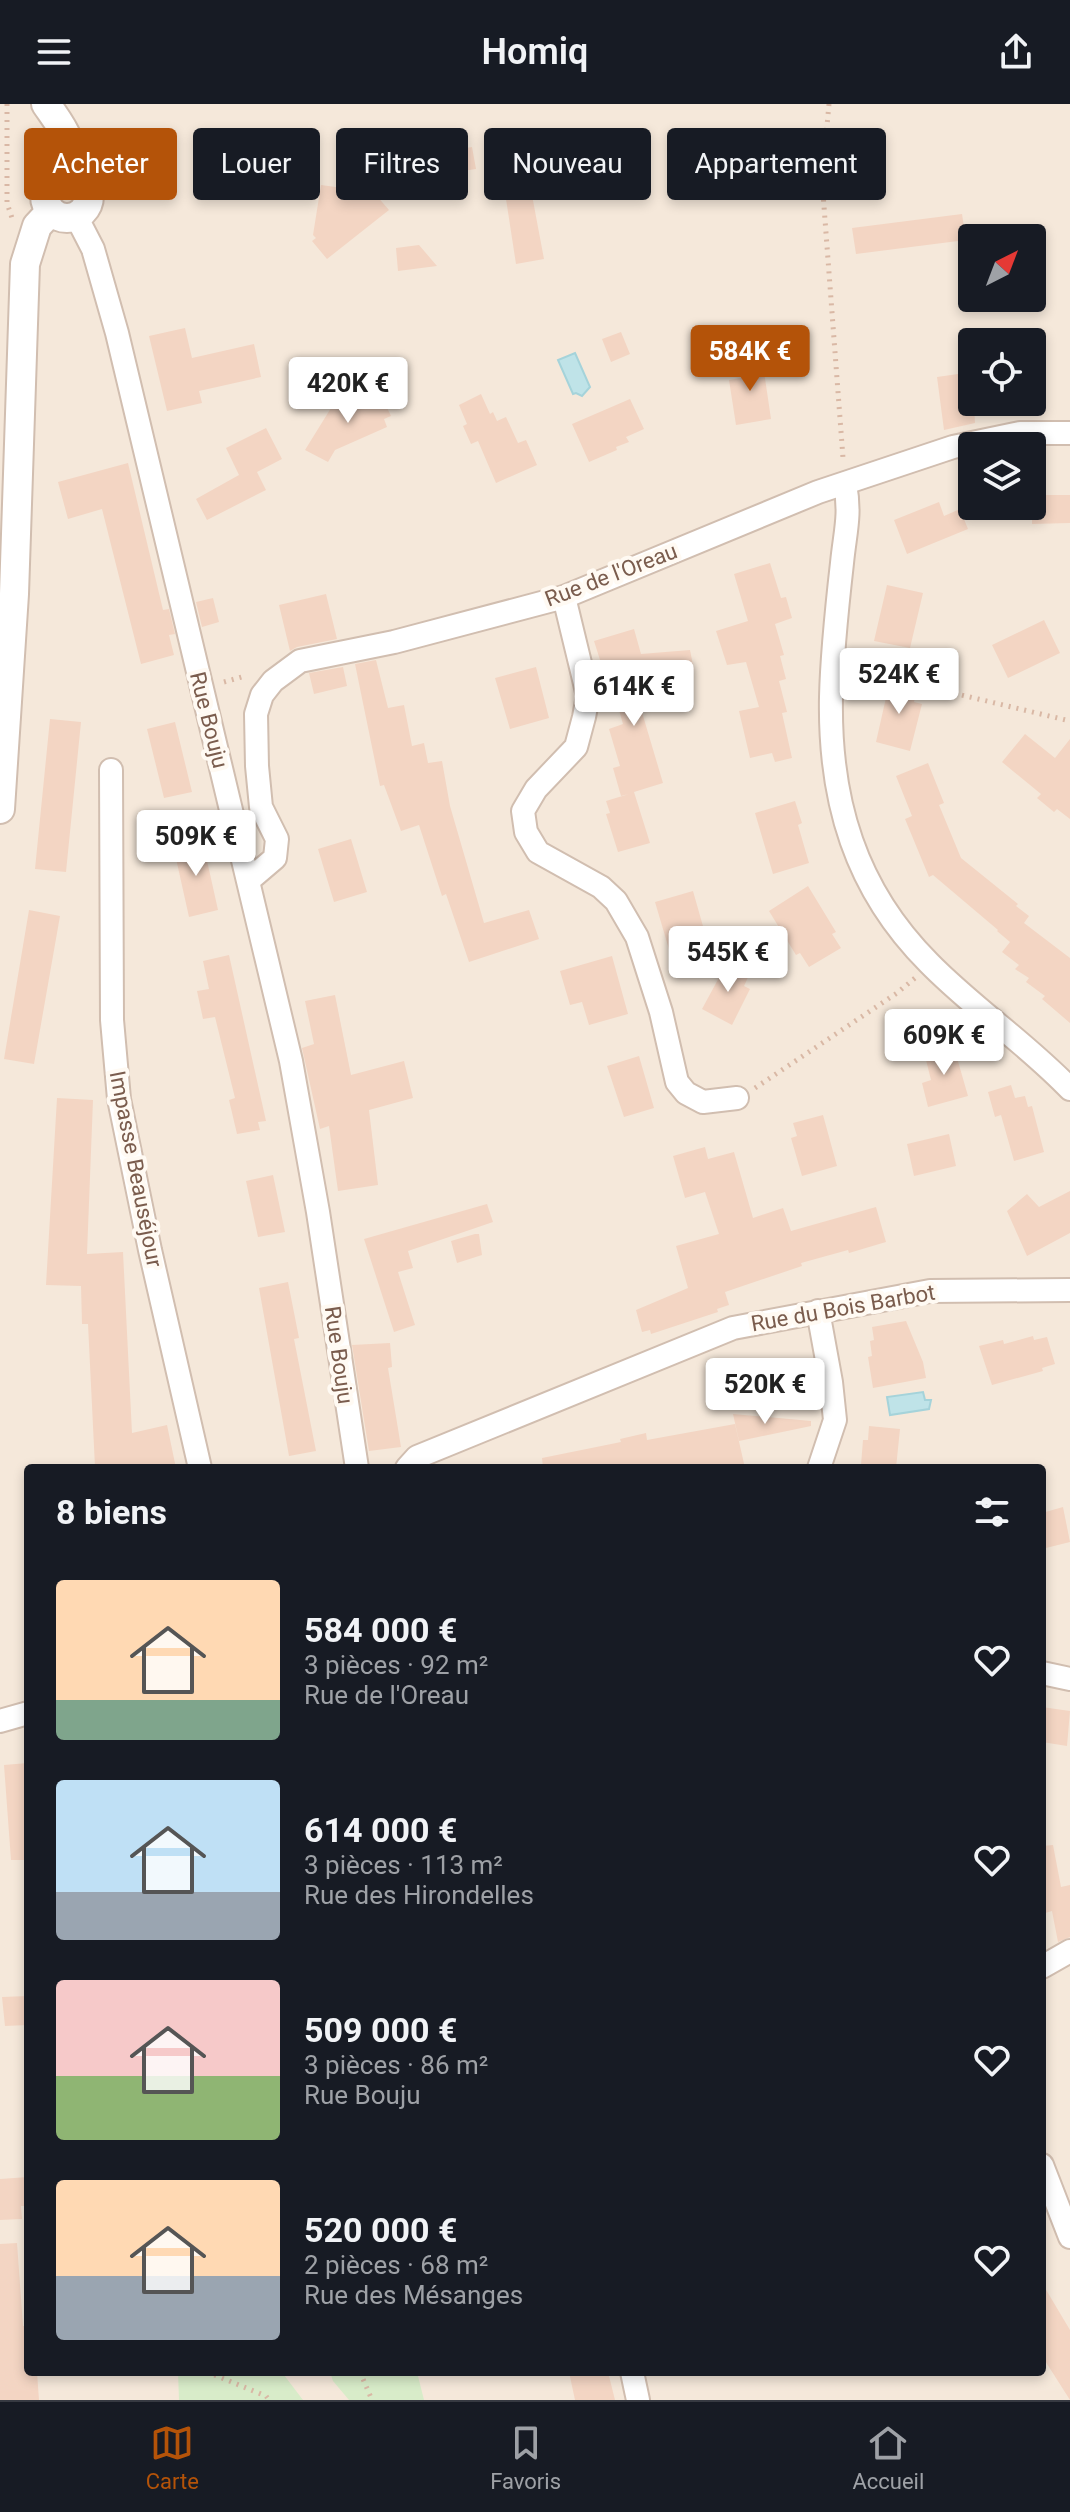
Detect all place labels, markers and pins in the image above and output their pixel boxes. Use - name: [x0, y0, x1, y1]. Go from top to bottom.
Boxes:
- pin: 584K €: [685, 325, 815, 393]
- pin: 420K €: [283, 357, 413, 425]
- pin: 524K €: [834, 648, 964, 716]
- pin: 614K €: [569, 660, 699, 728]
- pin: 509K €: [131, 810, 261, 878]
- pin: 545K €: [663, 926, 793, 994]
- pin: 609K €: [879, 1009, 1009, 1077]
- pin: 520K €: [700, 1358, 830, 1426]

